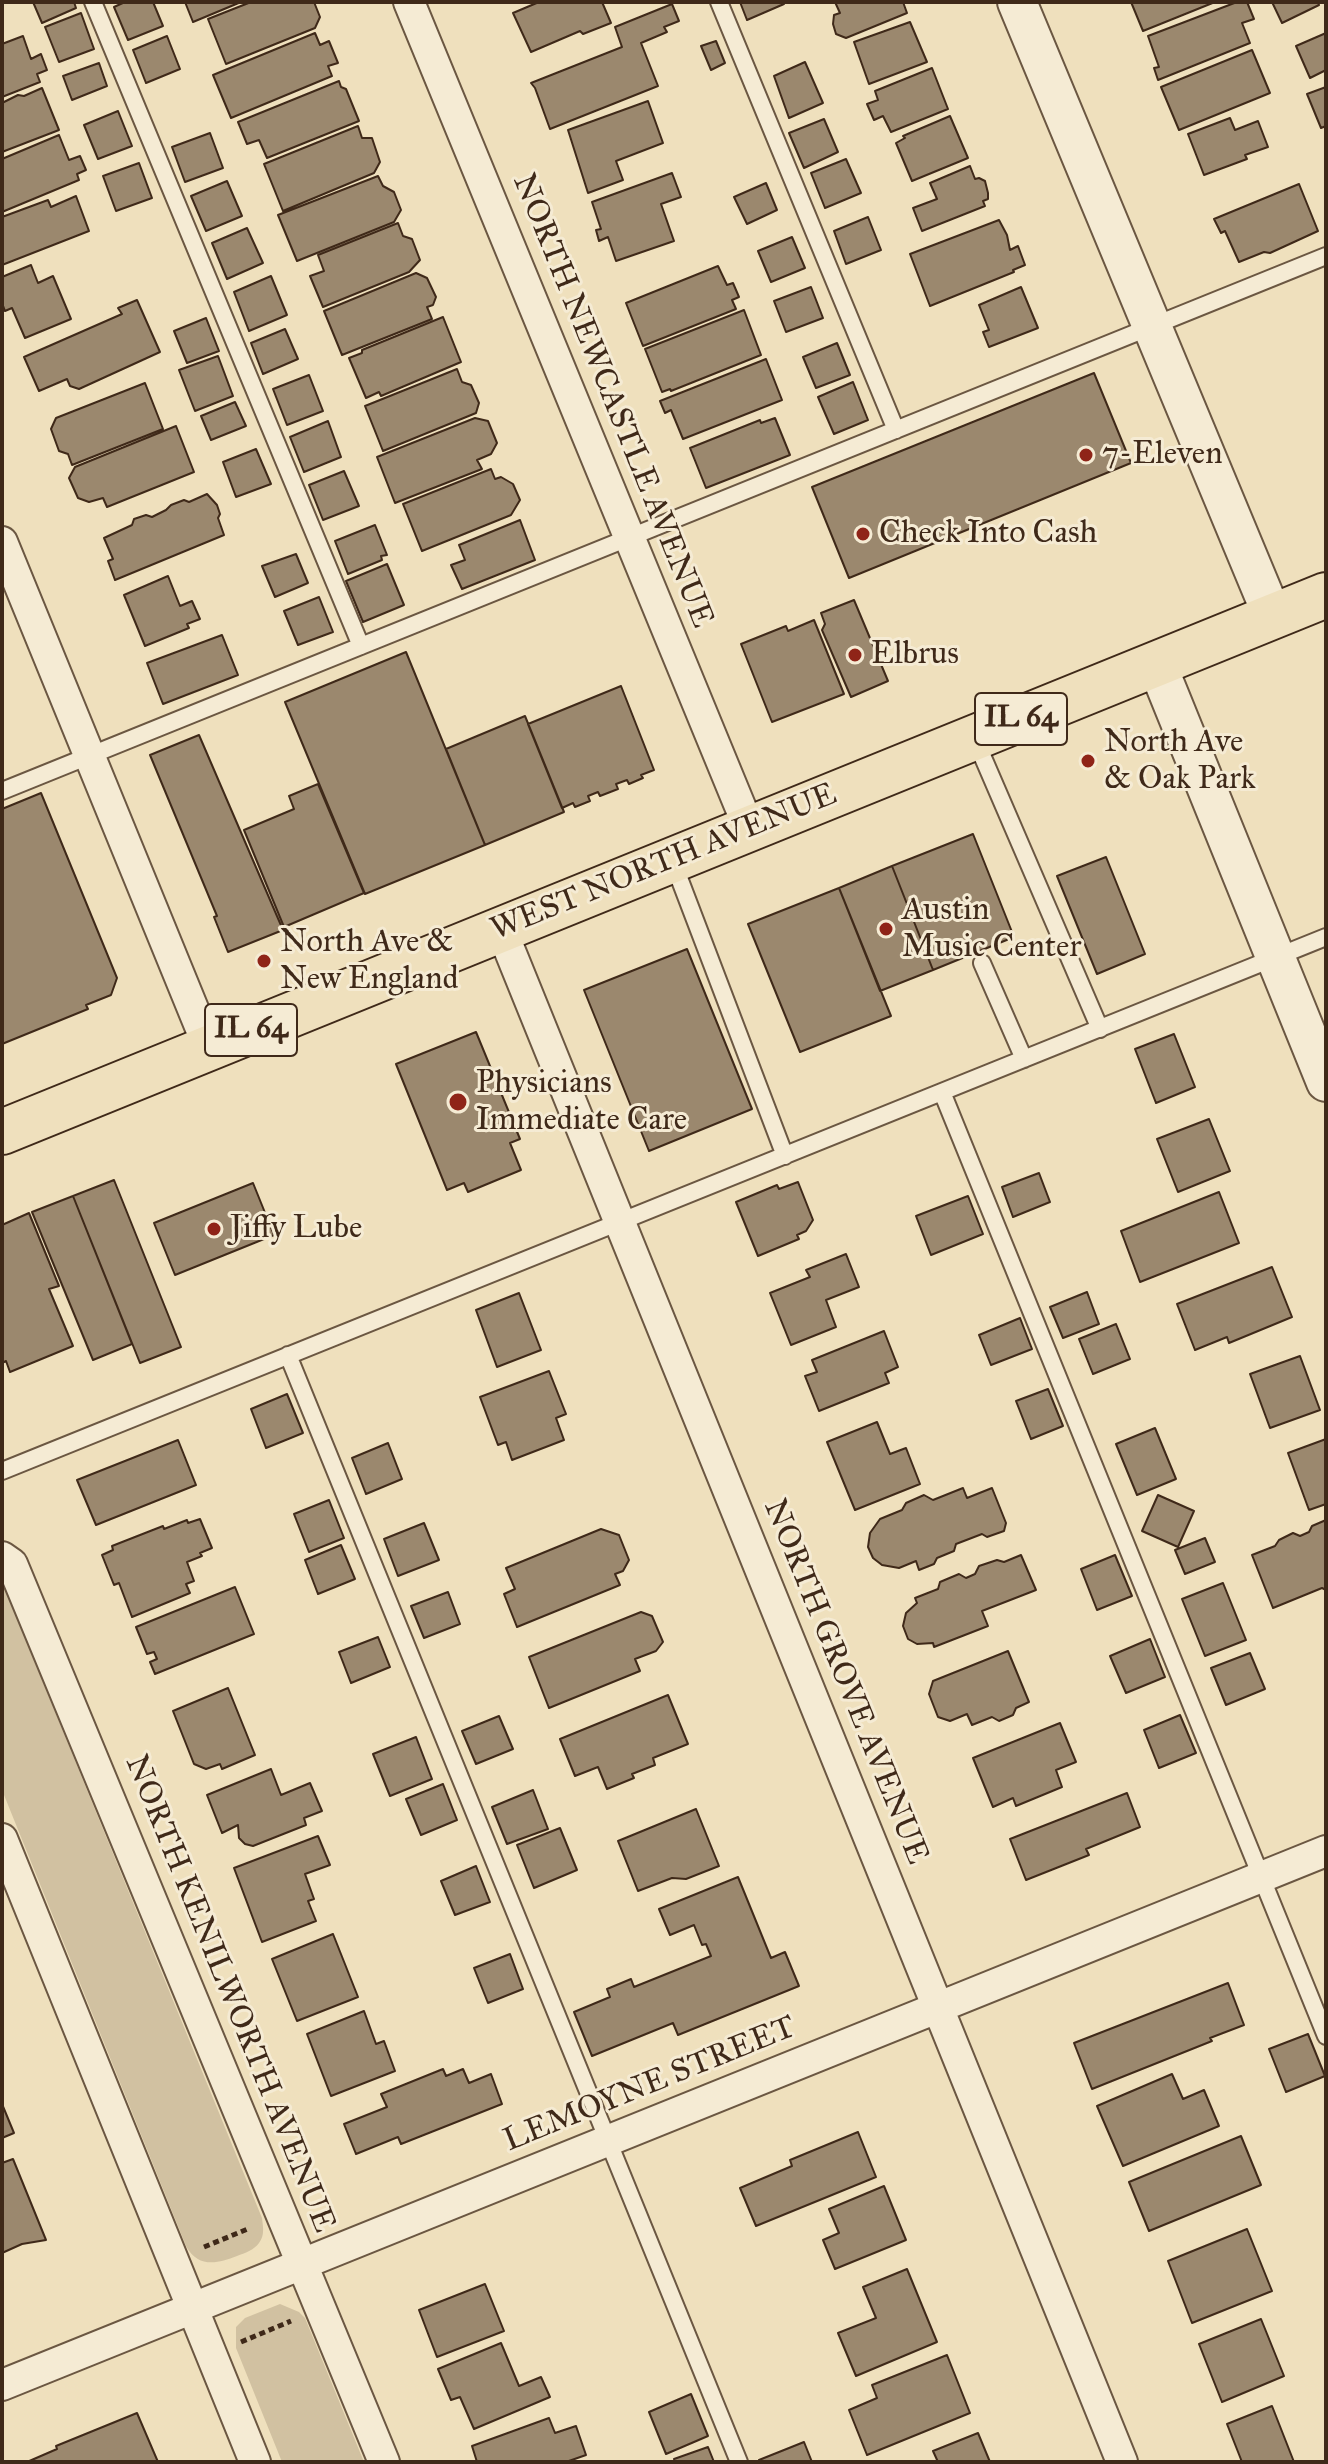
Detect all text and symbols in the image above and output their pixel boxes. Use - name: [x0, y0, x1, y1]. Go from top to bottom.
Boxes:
- street label: NORTH NEWCASTLE AVENUE: [503, 168, 721, 634]
- place label: 7-Eleven: [1102, 436, 1222, 474]
- marker: 7-Eleven: [1077, 446, 1095, 464]
- place label: Check Into Cash: [879, 515, 1097, 553]
- marker: Check Into Cash: [854, 525, 872, 543]
- place label: Elbrus: [871, 636, 959, 674]
- marker: Elbrus: [846, 646, 864, 664]
- road number: IL 64: [975, 693, 1067, 745]
- place label: North Ave & Oak Park: [1104, 724, 1256, 799]
- marker: North Ave & Oak Park: [1079, 752, 1097, 770]
- street label: WEST NORTH AVENUE: [485, 776, 843, 950]
- place label: Austin Music Center: [902, 892, 1081, 967]
- marker: Austin Music Center: [877, 920, 895, 938]
- place label: North Ave & New England: [280, 924, 458, 999]
- marker: North Ave & New England: [255, 952, 273, 970]
- road number: IL 64: [205, 1004, 297, 1056]
- place label: Physicians Immediate Care: [476, 1065, 687, 1140]
- marker: Physicians Immediate Care: [447, 1091, 469, 1113]
- place label: Jiffy Lube: [230, 1210, 362, 1248]
- marker: Jiffy Lube: [205, 1220, 223, 1238]
- street label: NORTH GROVE AVENUE: [754, 1494, 936, 1870]
- street label: NORTH KENILWORTH AVENUE: [115, 1750, 343, 2238]
- street label: LEMOYNE STREET: [499, 2009, 801, 2161]

